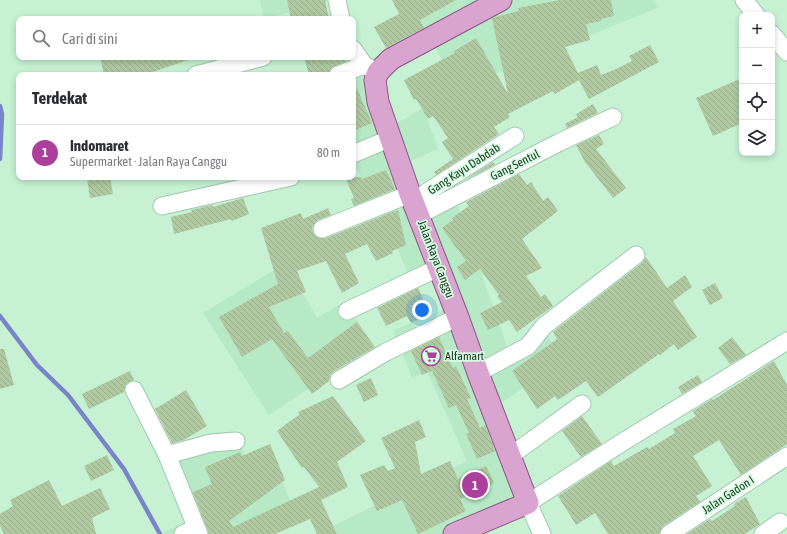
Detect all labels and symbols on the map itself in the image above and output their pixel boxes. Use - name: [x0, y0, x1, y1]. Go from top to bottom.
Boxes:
- street label: Gang Kayu Dabdab: [425, 140, 503, 198]
- street label: Gang Sentul: [488, 146, 543, 183]
- street label: Jalan Raya Canggu: [415, 218, 457, 300]
- your location: [412, 300, 432, 320]
- supermarket icon: Alfamart: [420, 345, 442, 367]
- place label: Alfamart: [445, 349, 485, 363]
- pin: 1: [462, 470, 488, 500]
- street label: Jalan Gadon I: [699, 473, 757, 517]

